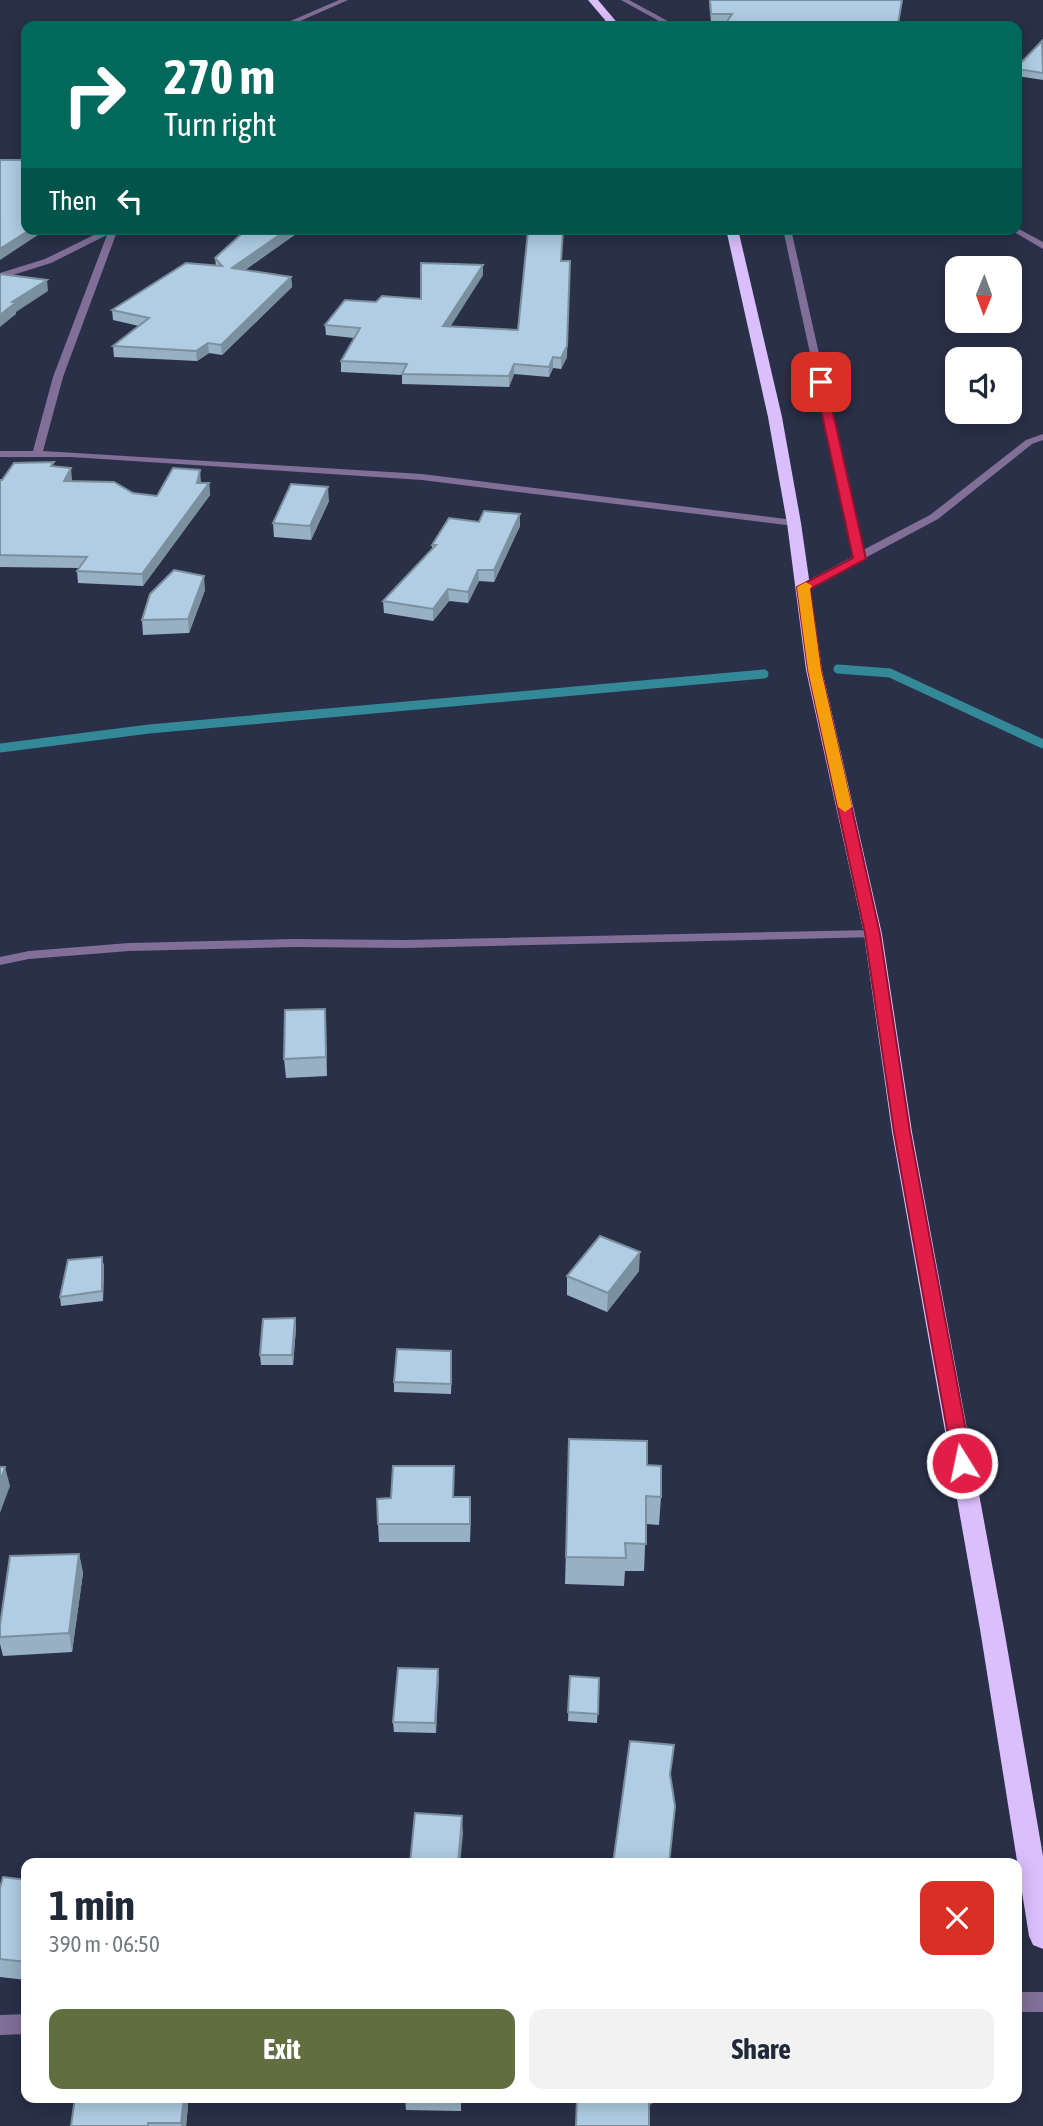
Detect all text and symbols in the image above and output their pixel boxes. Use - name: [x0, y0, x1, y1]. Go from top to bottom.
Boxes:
- text: 270 m: [164, 48, 275, 104]
- icon: right: [49, 49, 140, 140]
- text: Turn right: [164, 106, 277, 143]
- icon: left: [111, 182, 149, 220]
- text: Then: [49, 186, 97, 216]
- north arrow: [945, 256, 1022, 332]
- map controls: [945, 256, 1022, 424]
- button: sound: [945, 347, 1022, 424]
- pin: [791, 352, 851, 412]
- icon: arrive: [802, 363, 840, 401]
- position arrow: [925, 1426, 999, 1500]
- text: 1 min: [49, 1881, 135, 1929]
- button: close: [920, 1881, 994, 1955]
- text: 390 m · 06:50: [49, 1931, 160, 1957]
- button: Exit: [49, 2009, 515, 2089]
- button: Share: [529, 2009, 994, 2089]

